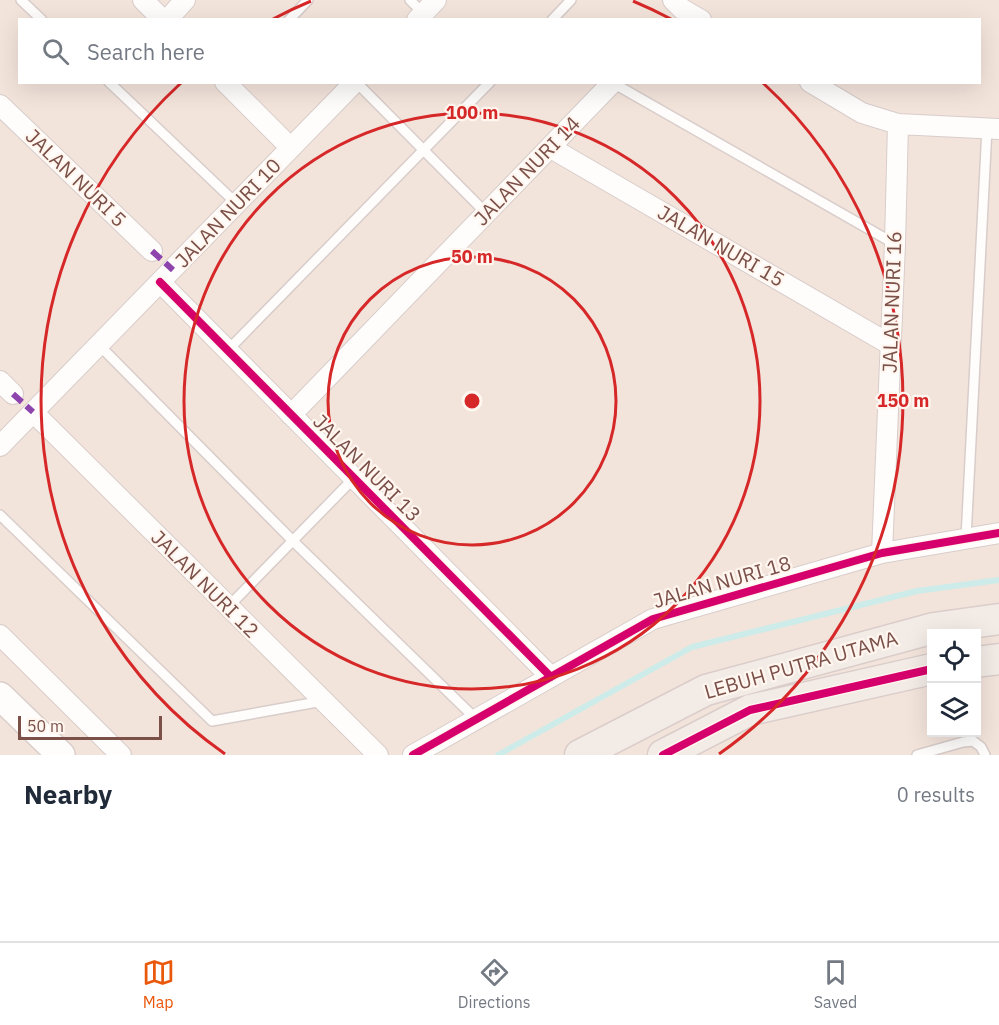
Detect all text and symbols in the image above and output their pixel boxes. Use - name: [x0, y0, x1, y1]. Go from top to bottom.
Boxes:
- search box: [18, 18, 981, 84]
- icon: search: [39, 35, 72, 68]
- text: Search here: [87, 37, 205, 66]
- text: 100 m: [446, 101, 498, 124]
- street label: JALAN NURI 14: [468, 110, 586, 231]
- street label: JALAN NURI 5: [20, 123, 133, 233]
- street label: JALAN NURI 10: [169, 152, 287, 273]
- street label: JALAN NURI 15: [653, 198, 790, 293]
- street label: JALAN NURI 16: [876, 230, 907, 374]
- text: 50 m: [451, 245, 493, 268]
- text: 150 m: [877, 389, 929, 412]
- centre of rings: [462, 391, 482, 411]
- street label: JALAN NURI 13: [308, 408, 427, 527]
- street label: JALAN NURI 12: [146, 524, 265, 643]
- street label: JALAN NURI 18: [650, 549, 794, 614]
- street label: LEBUH PUTRA UTAMA: [701, 624, 901, 705]
- map controls: [927, 629, 981, 737]
- button: locate: [927, 629, 981, 683]
- button: layers: [927, 683, 981, 737]
- scale bar: [18, 713, 162, 740]
- text: 50 m: [27, 716, 64, 736]
- text: Nearby: [24, 777, 112, 811]
- text: 0 results: [897, 781, 975, 808]
- tab: Map: [142, 956, 175, 1012]
- tab: Directions: [458, 956, 531, 1012]
- tab: Saved: [814, 956, 857, 1012]

